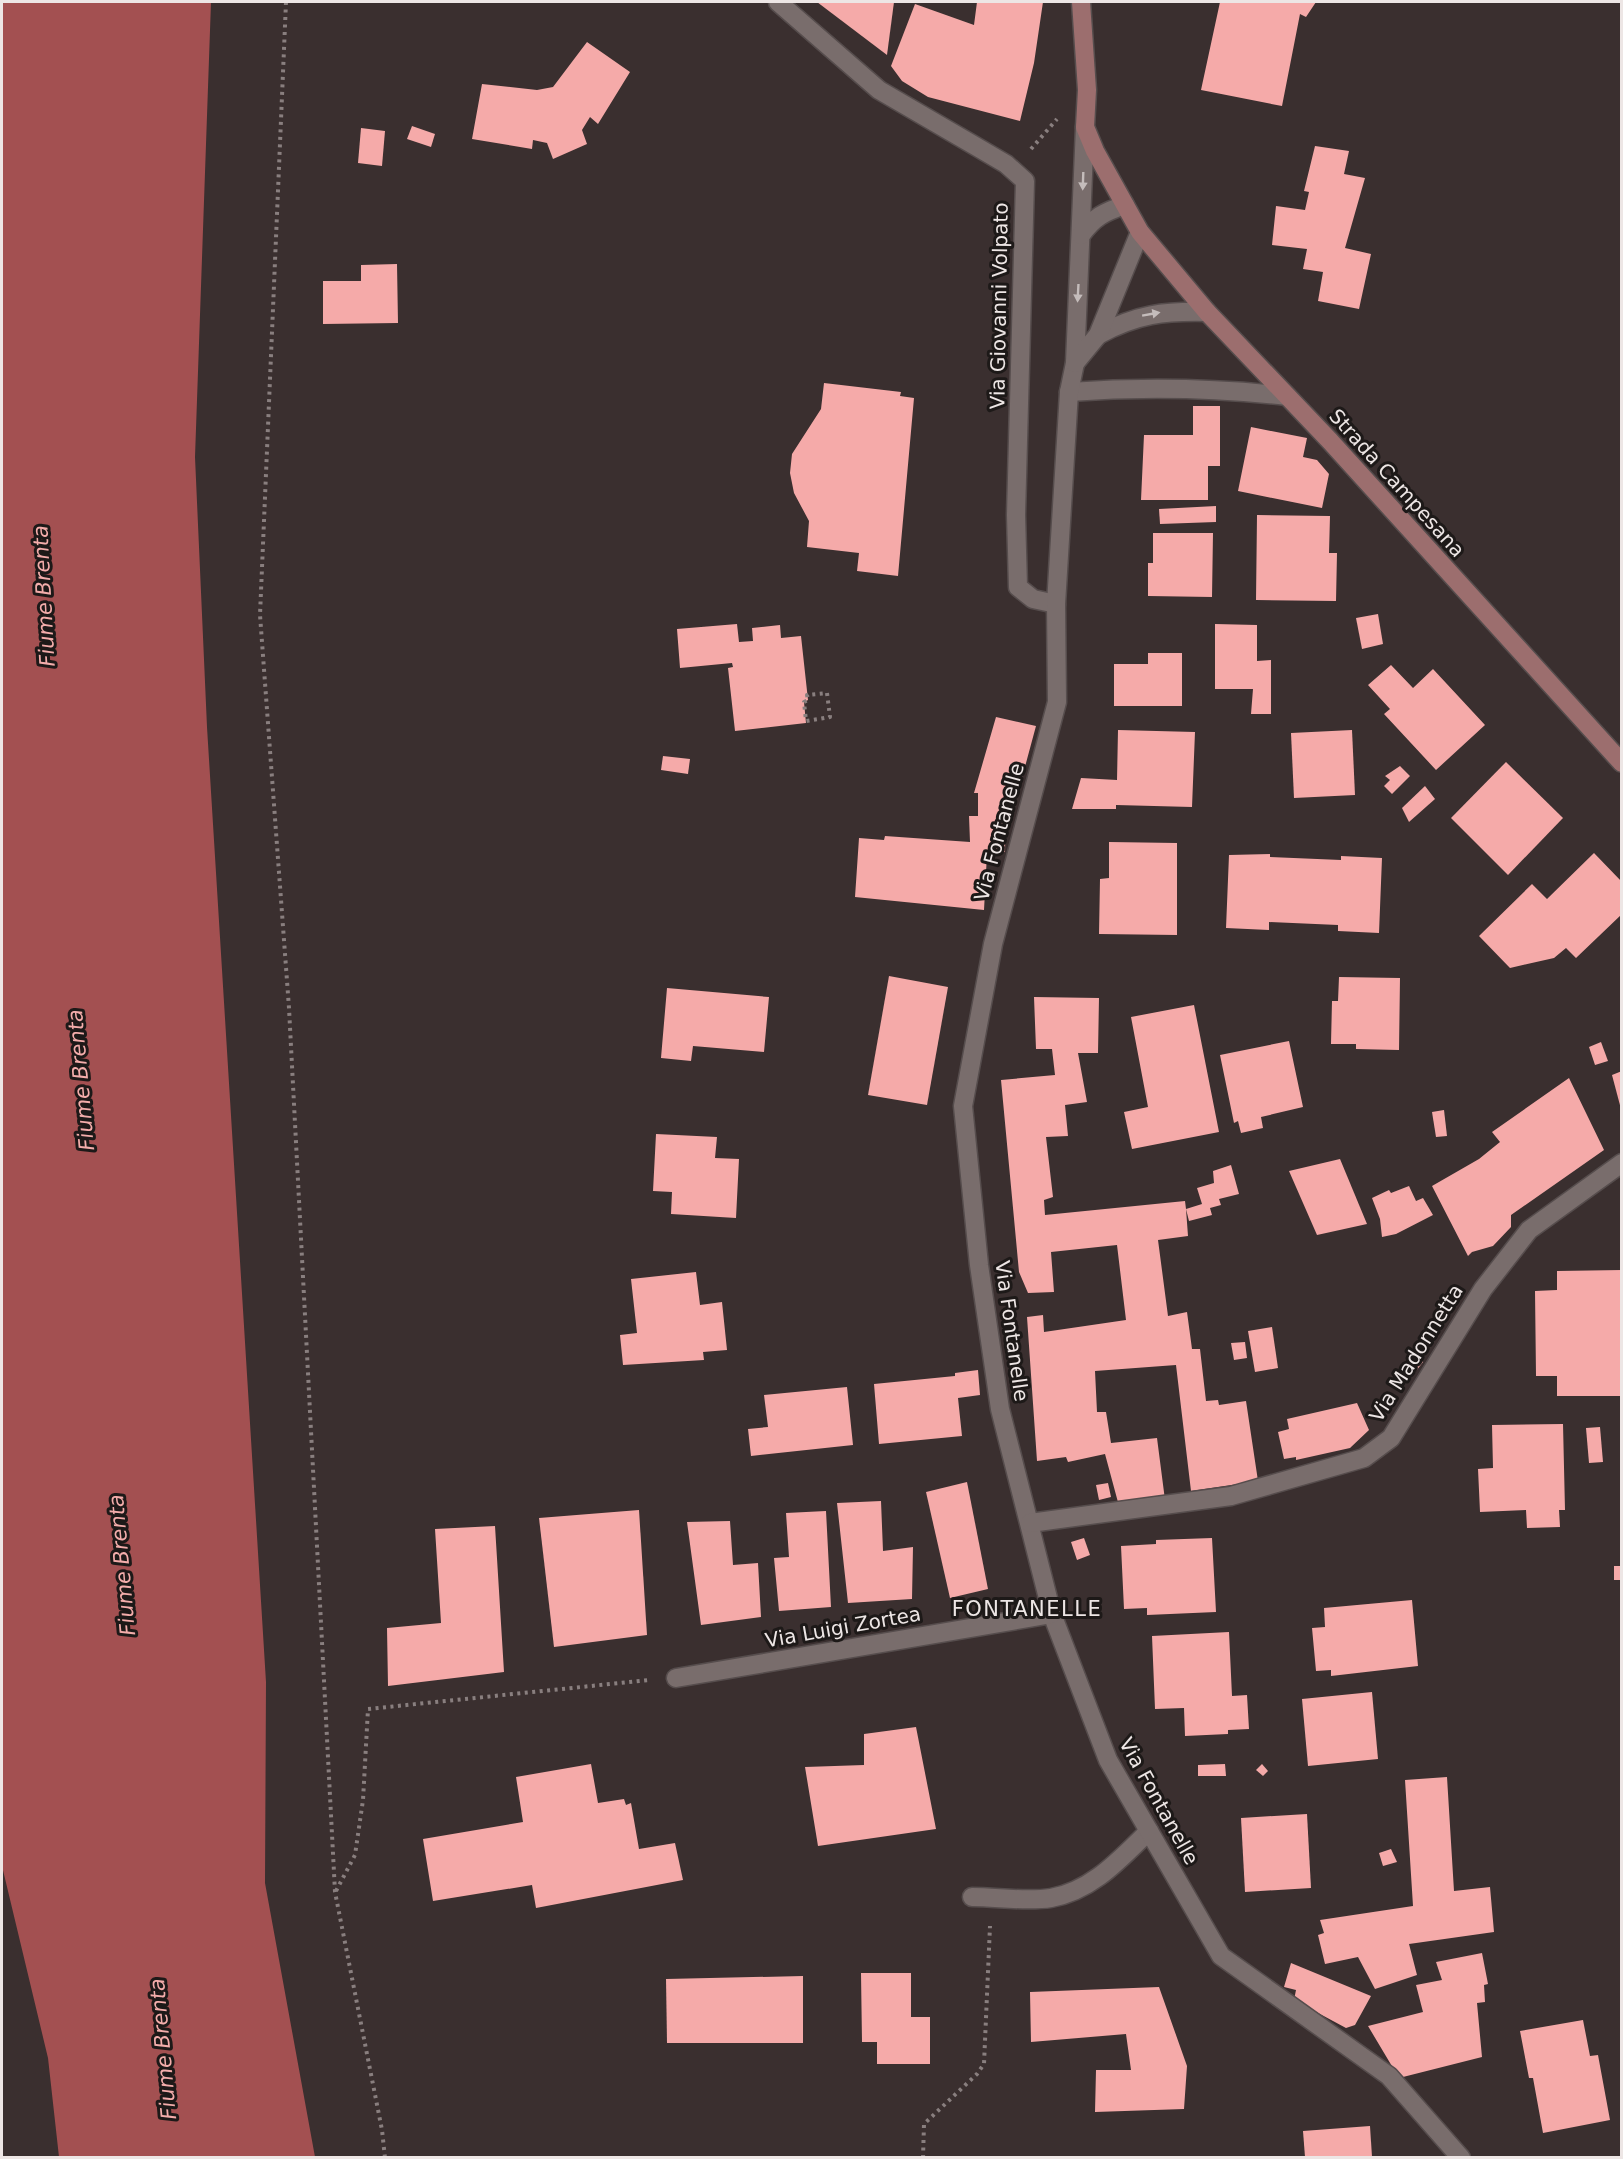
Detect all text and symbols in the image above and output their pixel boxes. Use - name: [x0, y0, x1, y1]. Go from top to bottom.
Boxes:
- one-way arrow: [1079, 171, 1088, 190]
- street label: Via Giovanni Volpato: [985, 202, 1013, 410]
- one-way arrow: [1074, 284, 1083, 303]
- one-way arrow: [1141, 310, 1160, 319]
- street label: Strada Campesana: [1324, 404, 1470, 562]
- water label: Fiume Brenta: [28, 525, 60, 667]
- street label: Via Fontanelle: [969, 760, 1029, 904]
- water label: Fiume Brenta: [63, 1008, 99, 1152]
- street label: Via Fontanelle: [990, 1259, 1034, 1403]
- street label: Via Madonnetta: [1364, 1280, 1468, 1426]
- water label: Fiume Brenta: [104, 1493, 140, 1637]
- district label: FONTANELLE: [952, 1597, 1102, 1621]
- street label: Via Luigi Zortea: [763, 1601, 923, 1653]
- street label: Via Fontanelle: [1114, 1733, 1204, 1869]
- water label: Fiume Brenta: [145, 1977, 181, 2121]

